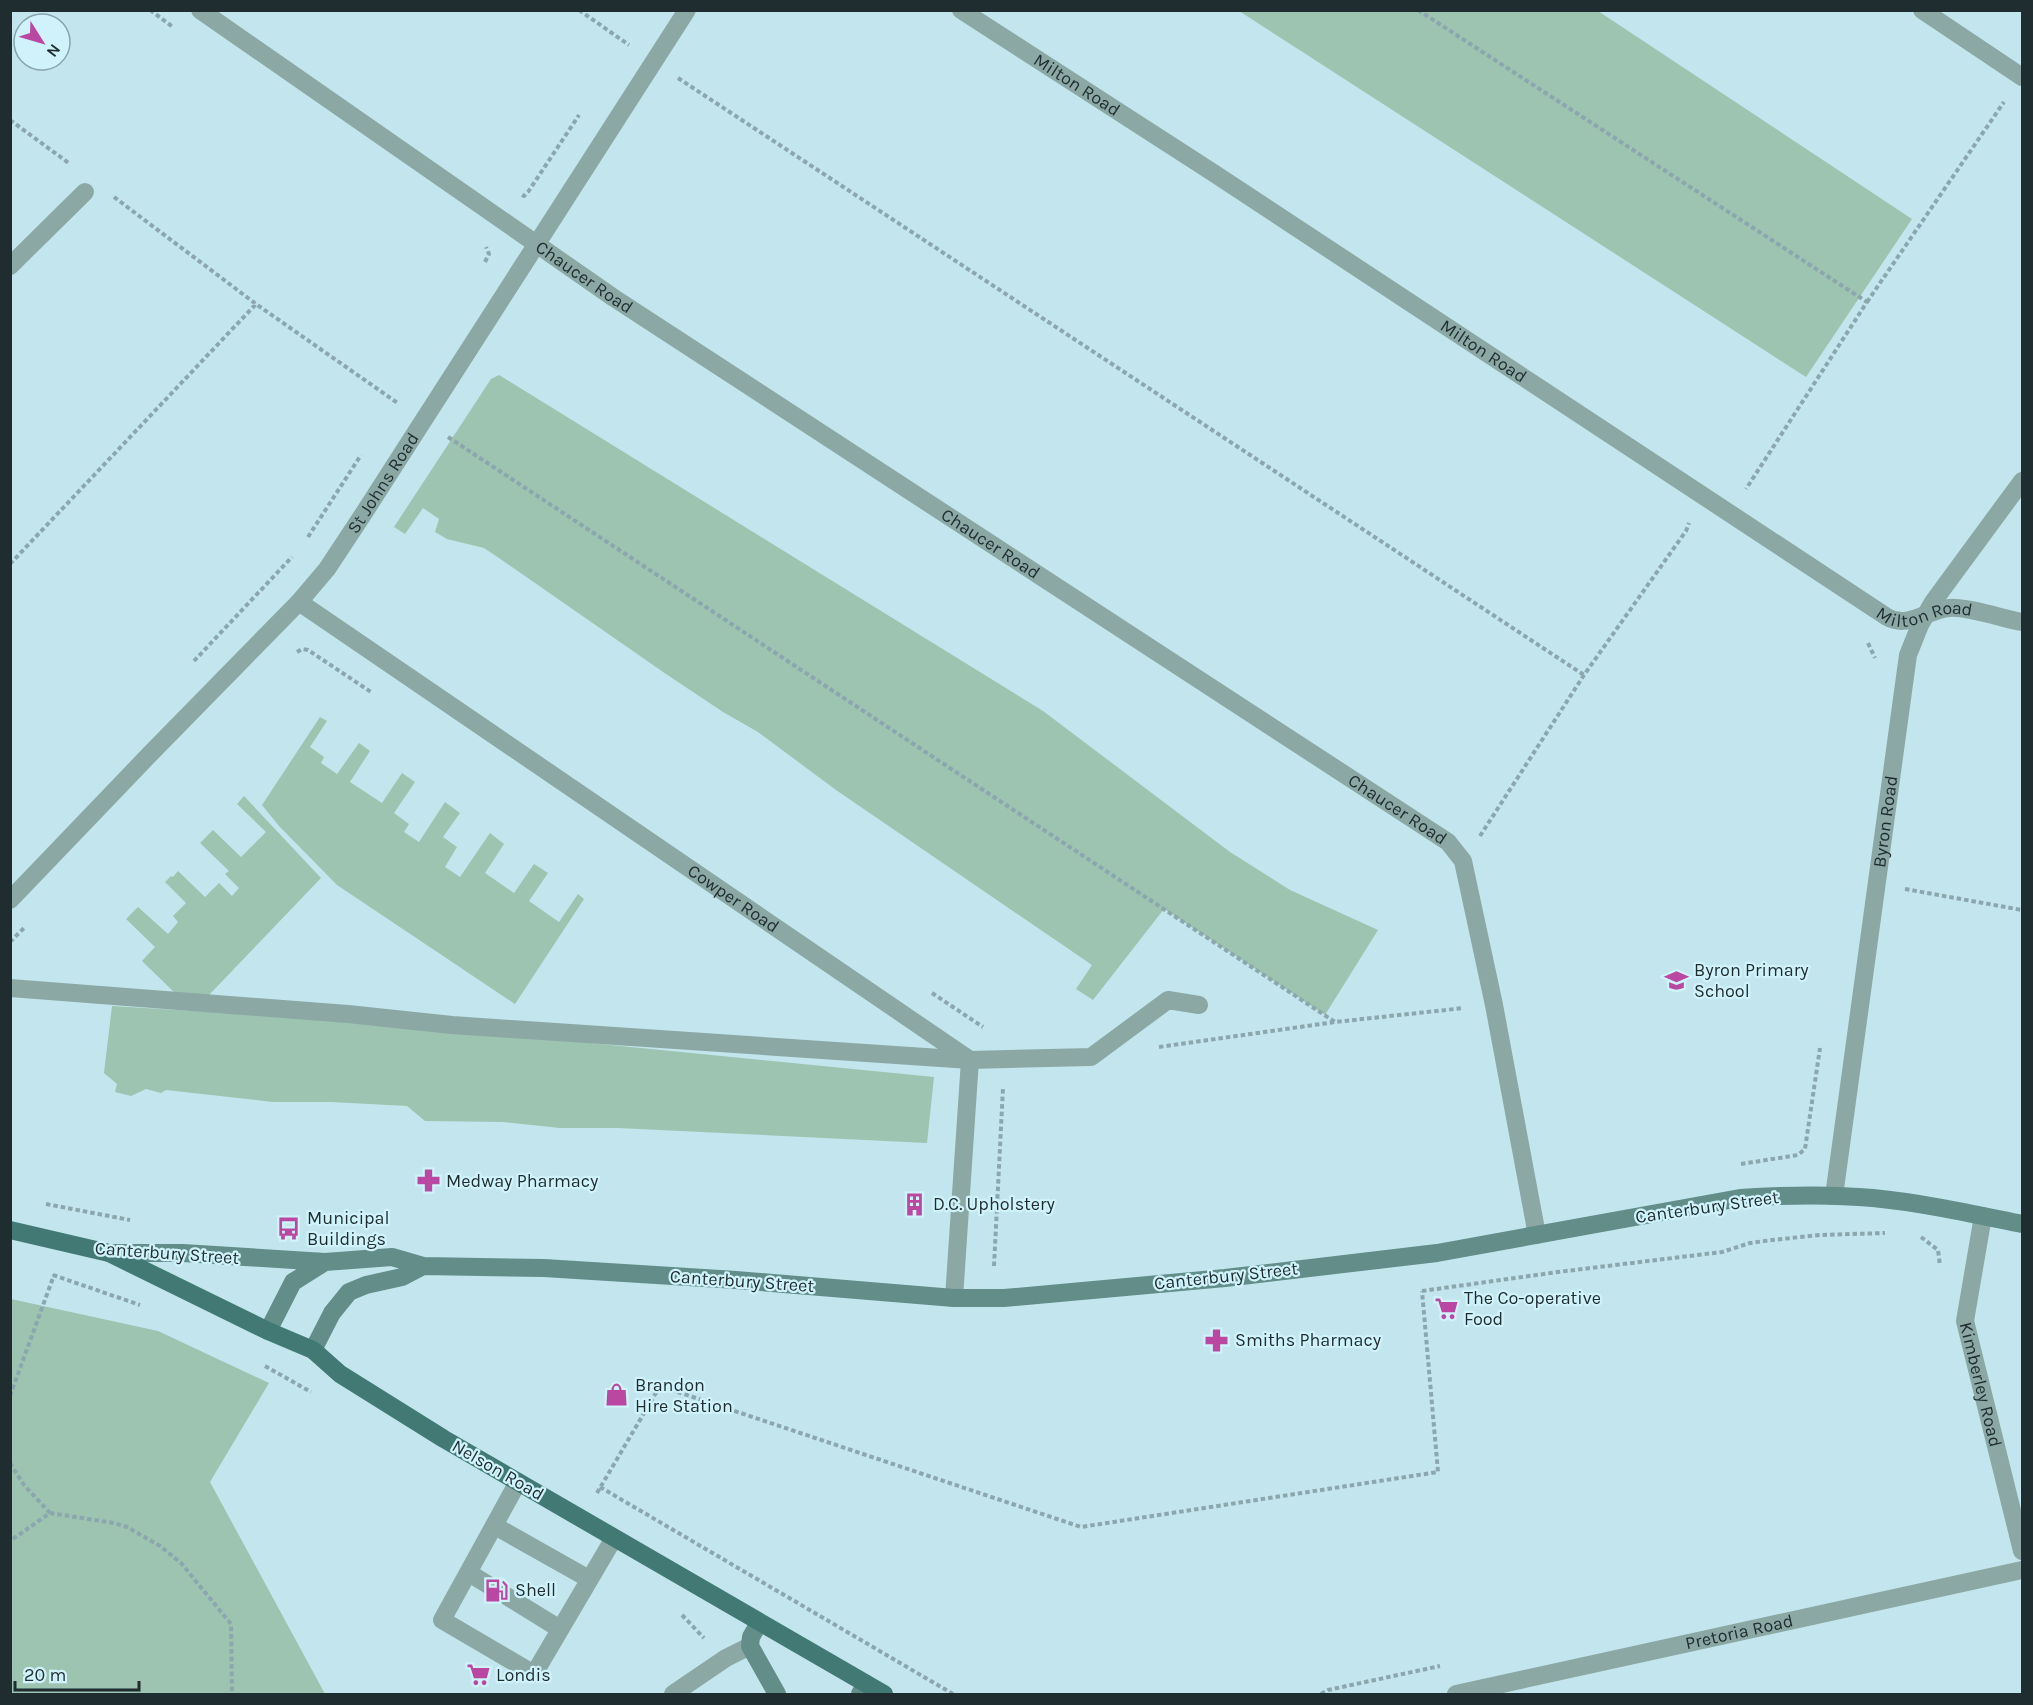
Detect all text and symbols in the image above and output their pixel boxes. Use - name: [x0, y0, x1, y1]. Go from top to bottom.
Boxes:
- north arrow: [12, 12, 72, 72]
- text: N: [43, 40, 65, 61]
- street label: Milton Road: [1029, 49, 1124, 121]
- street label: Chaucer Road: [531, 236, 637, 318]
- street label: Milton Road: [1436, 315, 1531, 387]
- street label: St Johns Road: [342, 428, 424, 538]
- street label: Chaucer Road: [937, 503, 1044, 584]
- street label: Milton Road: [1872, 597, 1974, 632]
- street label: Chaucer Road: [1344, 769, 1451, 849]
- street label: Byron Road: [1868, 774, 1902, 869]
- street label: Cowper Road: [683, 860, 783, 937]
- place label: Byron Primary School: [1694, 959, 1809, 1002]
- school or university icon: Byron Primary School: [1663, 967, 1689, 993]
- pharmacy icon: Medway Pharmacy: [415, 1168, 441, 1194]
- place label: Medway Pharmacy: [446, 1170, 599, 1192]
- street label: Canterbury Street: [1634, 1186, 1780, 1228]
- building icon: D.C. Upholstery: [902, 1191, 928, 1217]
- place label: D.C. Upholstery: [933, 1193, 1056, 1215]
- place label: Municipal Buildings: [307, 1207, 390, 1250]
- bus stop icon: Municipal Buildings: [276, 1215, 302, 1241]
- street label: Canterbury Street: [94, 1237, 240, 1269]
- street label: Canterbury Street: [1153, 1257, 1299, 1294]
- street label: Canterbury Street: [669, 1265, 815, 1297]
- place label: The Co-operative Food: [1464, 1287, 1601, 1330]
- supermarket icon: The Co-operative Food: [1433, 1295, 1459, 1321]
- street label: Kimberley Road: [1955, 1320, 2007, 1449]
- pharmacy icon: Smiths Pharmacy: [1204, 1327, 1230, 1353]
- place label: Smiths Pharmacy: [1235, 1329, 1382, 1351]
- place label: Brandon Hire Station: [635, 1374, 733, 1417]
- shop icon: Brandon Hire Station: [604, 1382, 630, 1408]
- street label: Nelson Road: [448, 1435, 548, 1505]
- fuel station icon: Shell: [484, 1577, 510, 1603]
- place label: Shell: [515, 1579, 556, 1601]
- street label: Pretoria Road: [1683, 1609, 1795, 1654]
- scale bar: [15, 1654, 140, 1692]
- supermarket icon: Londis: [465, 1662, 491, 1688]
- text: 20 m: [24, 1664, 66, 1686]
- place label: Londis: [496, 1664, 551, 1686]

